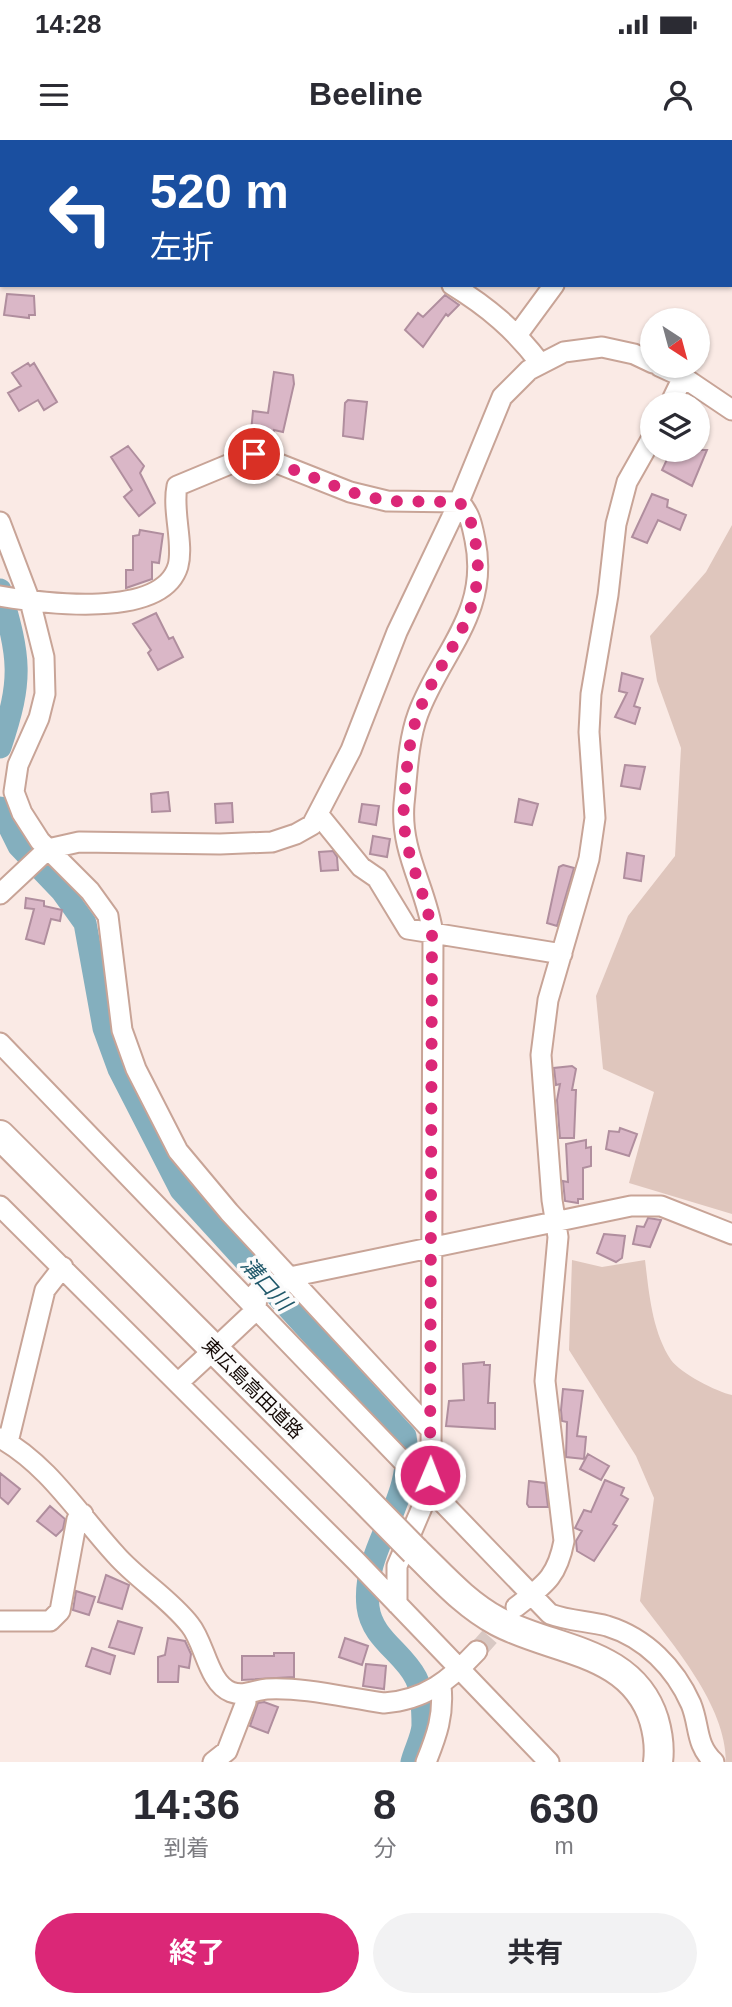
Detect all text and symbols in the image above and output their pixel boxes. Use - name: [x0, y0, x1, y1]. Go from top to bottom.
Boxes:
- text: 14:28: [35, 9, 102, 39]
- icon: menu: [35, 76, 73, 114]
- text: Beeline: [309, 76, 423, 112]
- icon: person: [659, 76, 697, 114]
- text: 520 m: [150, 164, 289, 218]
- icon: left: [35, 168, 126, 259]
- text: 左折: [150, 229, 214, 265]
- north arrow: [640, 308, 710, 378]
- map controls: [640, 308, 710, 462]
- button: layers: [640, 392, 710, 462]
- pin: [224, 424, 284, 484]
- icon: arrive: [235, 435, 273, 473]
- water label: 溝口川: [237, 1253, 297, 1316]
- street label: 東広島高田道路: [198, 1334, 307, 1443]
- position arrow: [393, 1438, 467, 1512]
- text: 14:36: [133, 1781, 240, 1828]
- text: 8: [373, 1781, 396, 1828]
- text: 630: [529, 1785, 599, 1832]
- text: m: [555, 1833, 574, 1859]
- text: 到着: [163, 1835, 209, 1861]
- text: 分: [373, 1835, 396, 1861]
- button: 終了: [35, 1913, 359, 1993]
- button: 共有: [373, 1913, 697, 1993]

